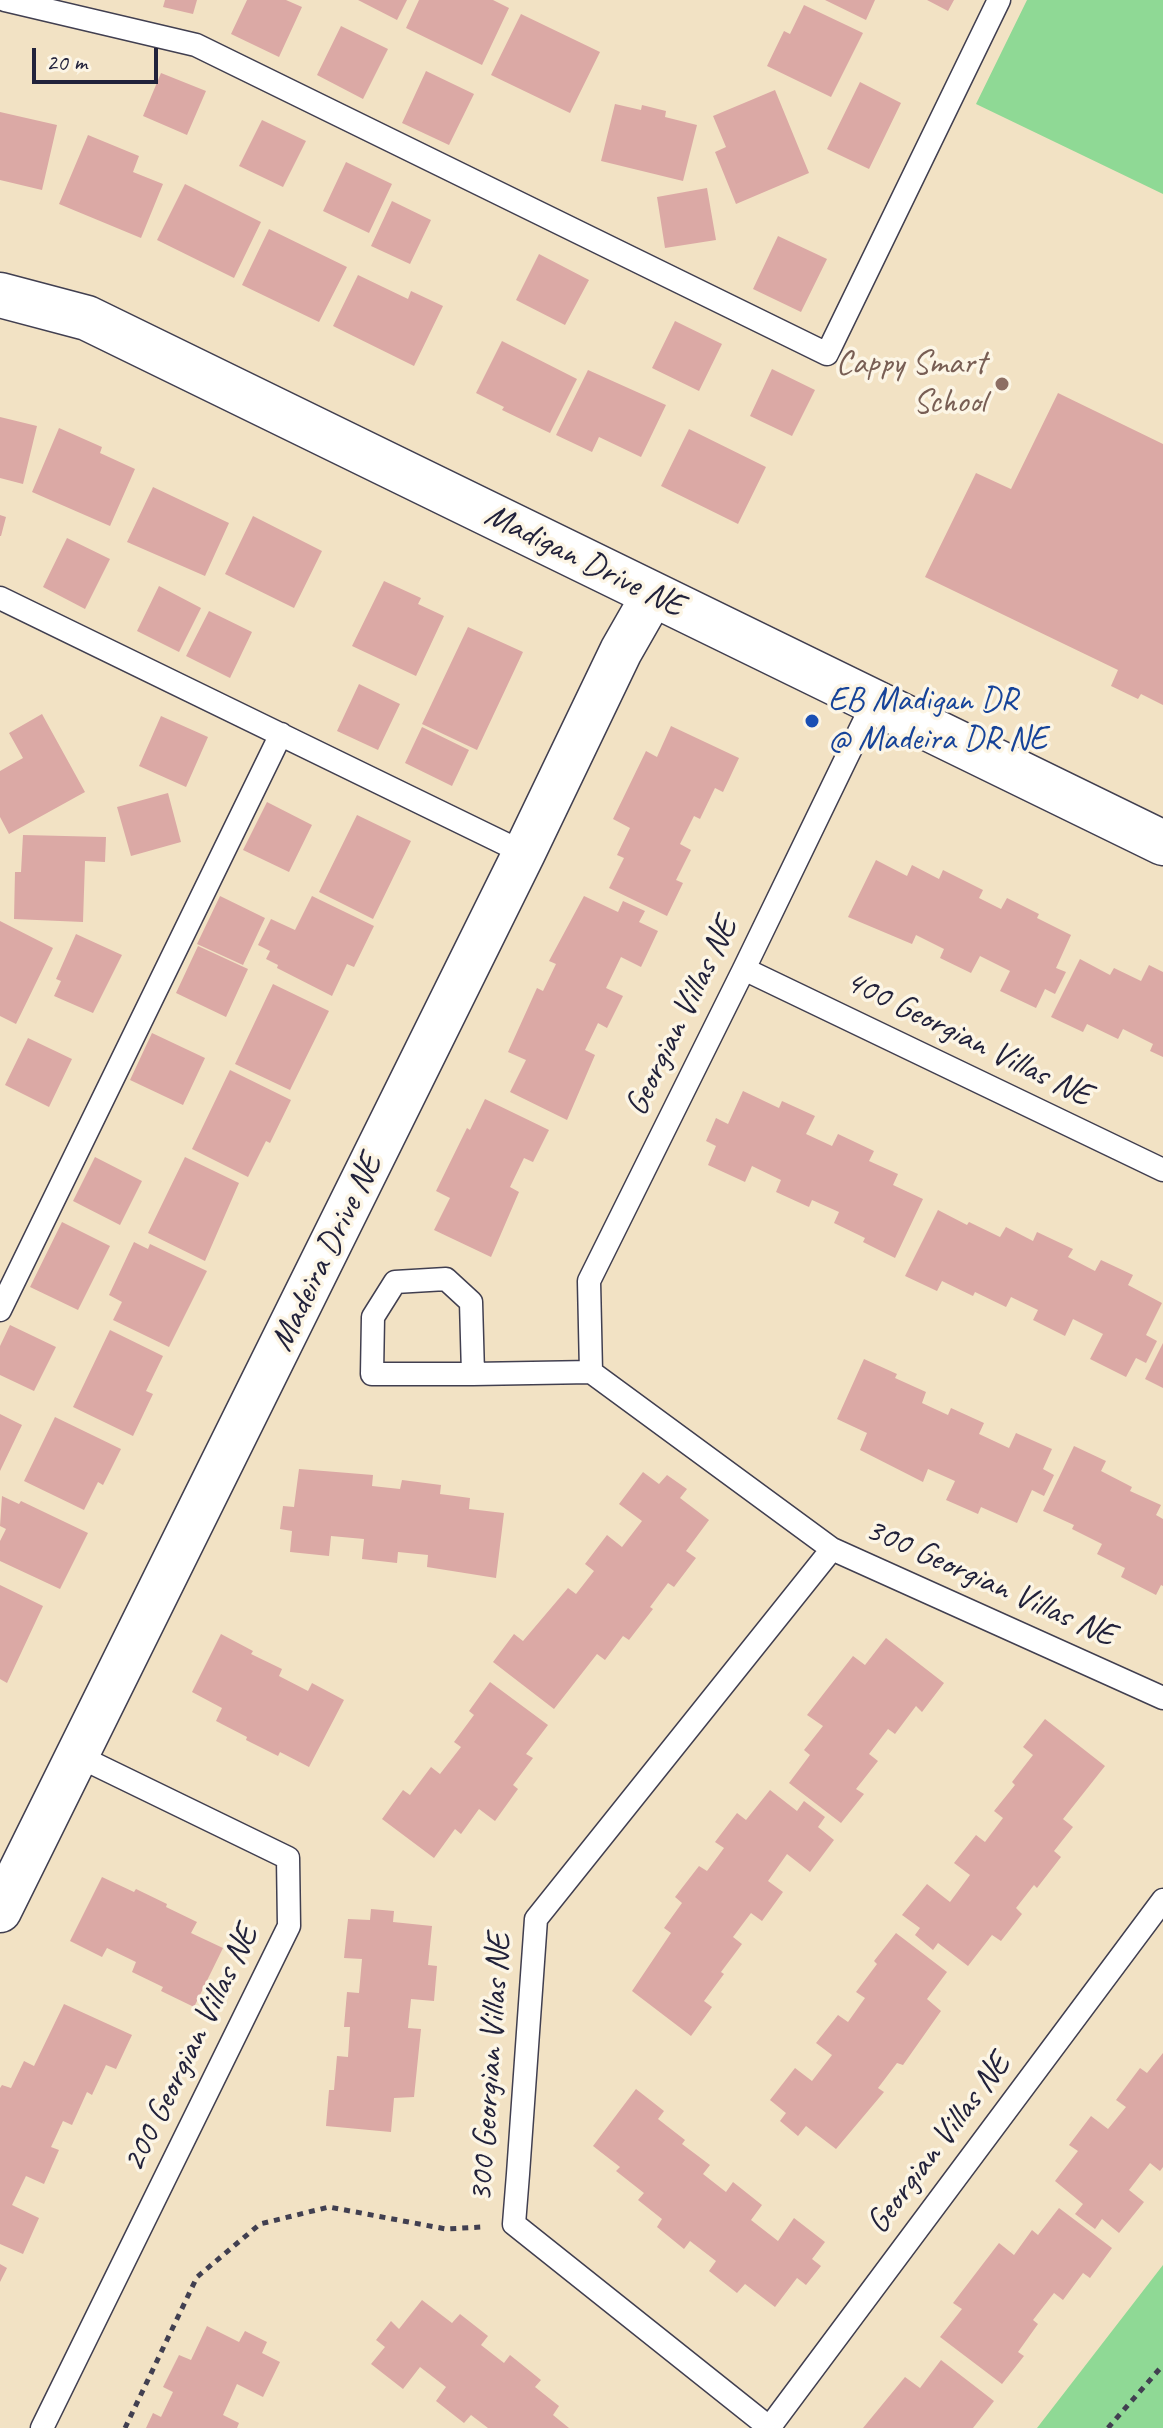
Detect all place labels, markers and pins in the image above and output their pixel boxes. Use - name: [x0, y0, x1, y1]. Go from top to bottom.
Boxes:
- place label: Cappy Smart School: [836, 344, 986, 424]
- marker: Cappy Smart School: [993, 375, 1011, 393]
- place label: EB Madigan DR @ Madeira DR NE: [828, 681, 1047, 760]
- marker: EB Madigan DR @ Madeira DR NE: [803, 712, 821, 730]

